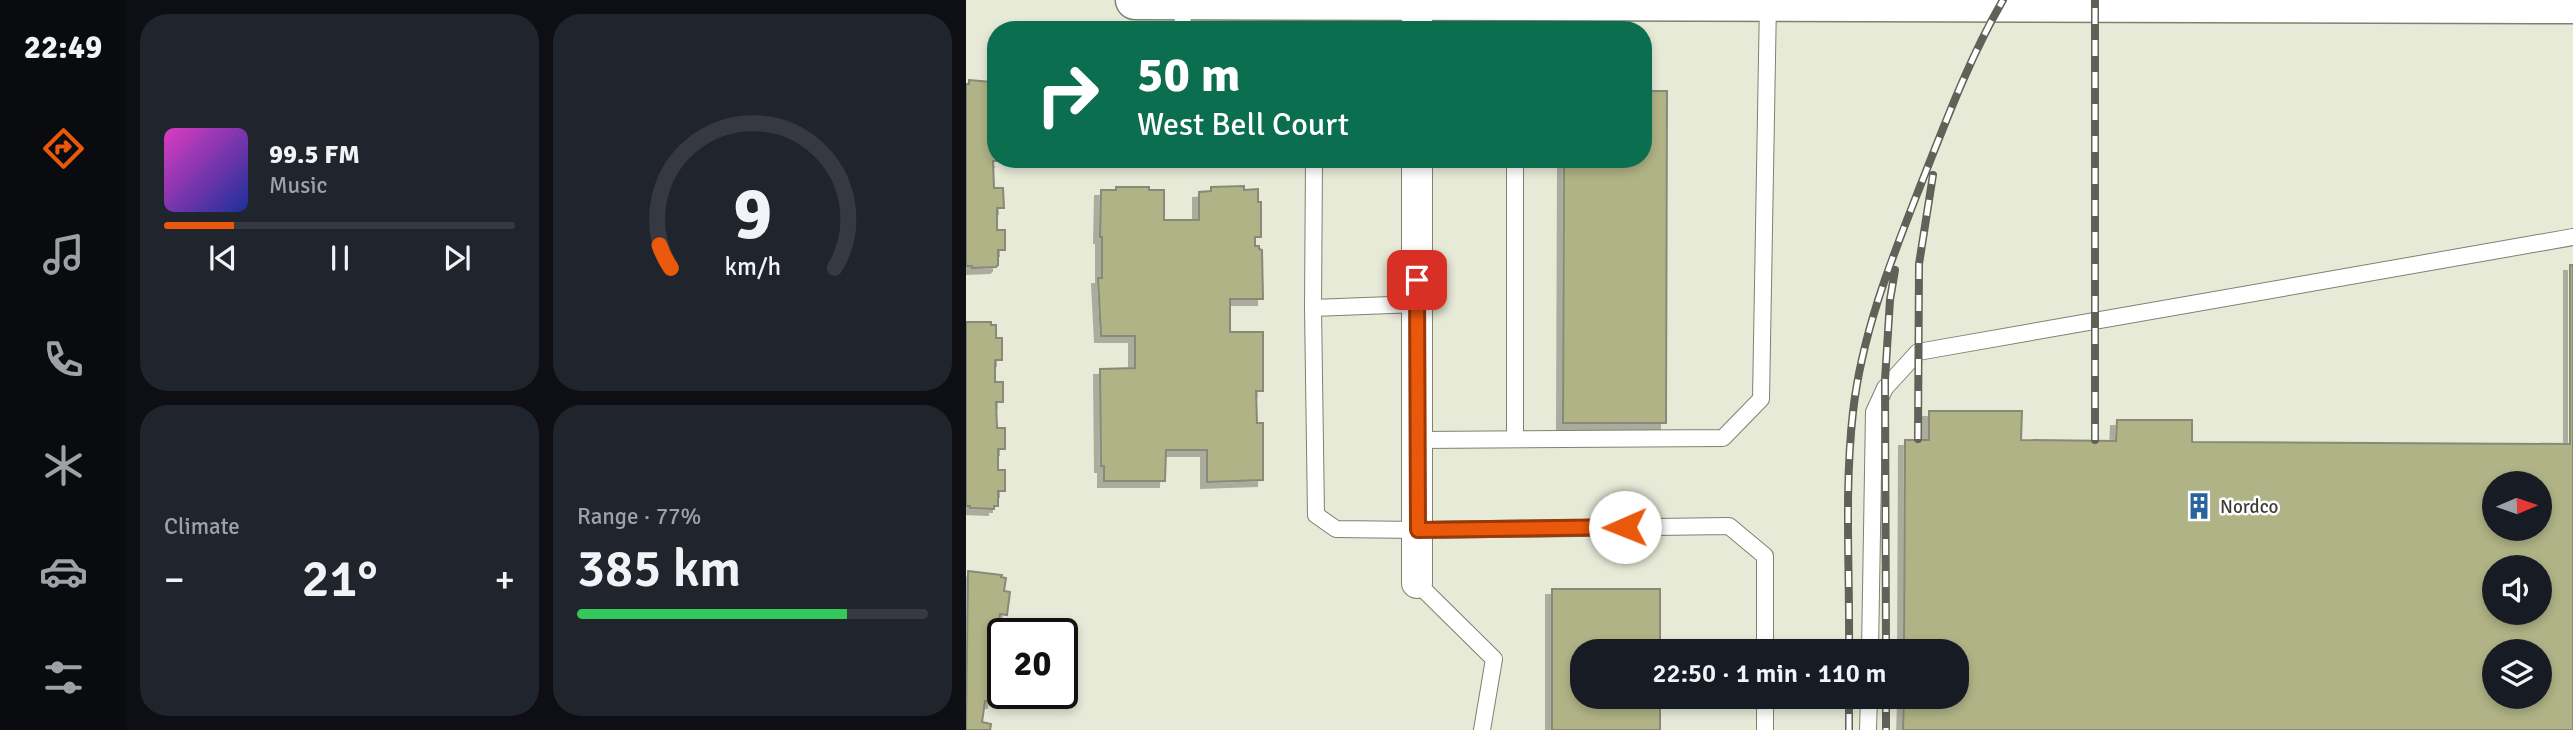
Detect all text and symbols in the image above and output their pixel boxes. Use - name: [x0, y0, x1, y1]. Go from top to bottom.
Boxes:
- text: 22:49: [24, 28, 102, 67]
- text: 50 m: [1137, 45, 1240, 105]
- icon: right: [1022, 49, 1113, 140]
- text: West Bell Court: [1137, 105, 1349, 144]
- icon: directions: [39, 124, 88, 173]
- text: 99.5 FM: [269, 139, 360, 171]
- text: Music: [269, 171, 327, 200]
- text: 9: [733, 171, 772, 260]
- icon: music: [39, 230, 88, 279]
- icon: previous: [204, 239, 242, 277]
- icon: pause: [321, 239, 359, 277]
- icon: next: [438, 239, 476, 277]
- pin: [1387, 250, 1447, 310]
- text: km/h: [724, 251, 781, 282]
- icon: arrive: [1398, 261, 1436, 299]
- icon: phone: [39, 335, 88, 384]
- icon: climate: [39, 441, 88, 490]
- north arrow: [2482, 471, 2552, 541]
- map controls: [2482, 471, 2552, 709]
- position arrow: [1588, 490, 1662, 564]
- building icon: Nordco: [2184, 491, 2214, 521]
- place label: Nordco: [2220, 495, 2279, 519]
- text: Range · 77%: [577, 502, 701, 531]
- text: Climate: [164, 512, 240, 541]
- text: 385 km: [577, 537, 741, 601]
- icon: car: [39, 547, 88, 596]
- text: 21°: [301, 547, 378, 611]
- button: sound: [2482, 555, 2552, 625]
- text: −: [164, 556, 185, 603]
- text: +: [494, 556, 515, 603]
- speed limit sign: 20: [987, 618, 1078, 709]
- button: layers: [2482, 639, 2552, 709]
- icon: filters: [39, 653, 88, 702]
- text: 22:50 · 1 min · 110 m: [1653, 658, 1886, 690]

